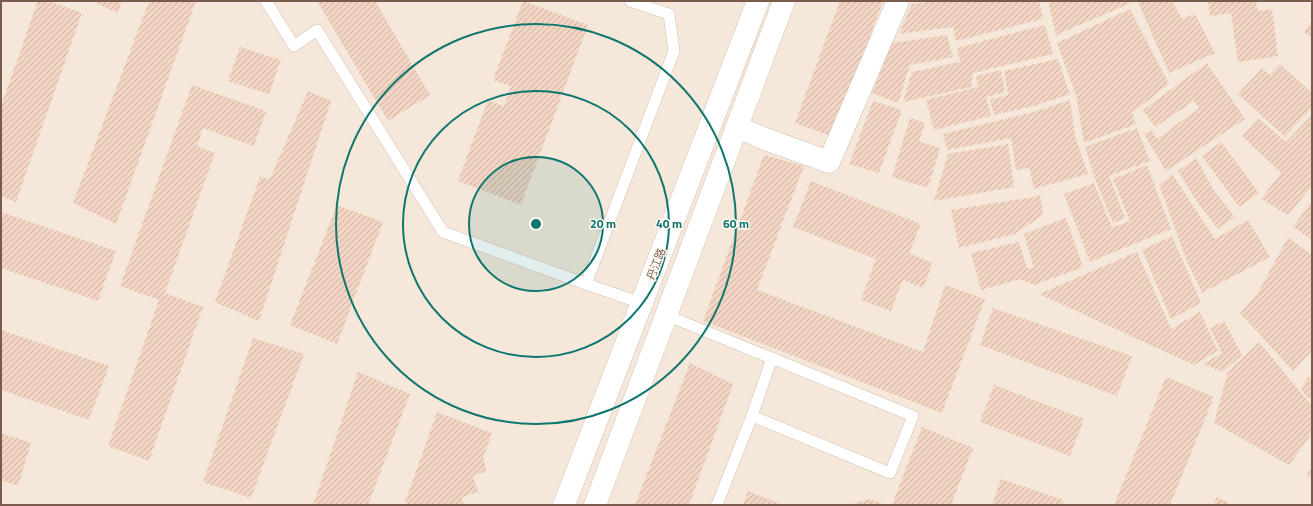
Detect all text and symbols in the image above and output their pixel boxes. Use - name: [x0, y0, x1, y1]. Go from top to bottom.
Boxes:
- text: 20 m: [590, 214, 616, 233]
- text: 40 m: [656, 214, 682, 233]
- text: 60 m: [723, 214, 749, 233]
- centre of rings: [529, 217, 543, 231]
- street label: 丹江路: [643, 246, 669, 282]

